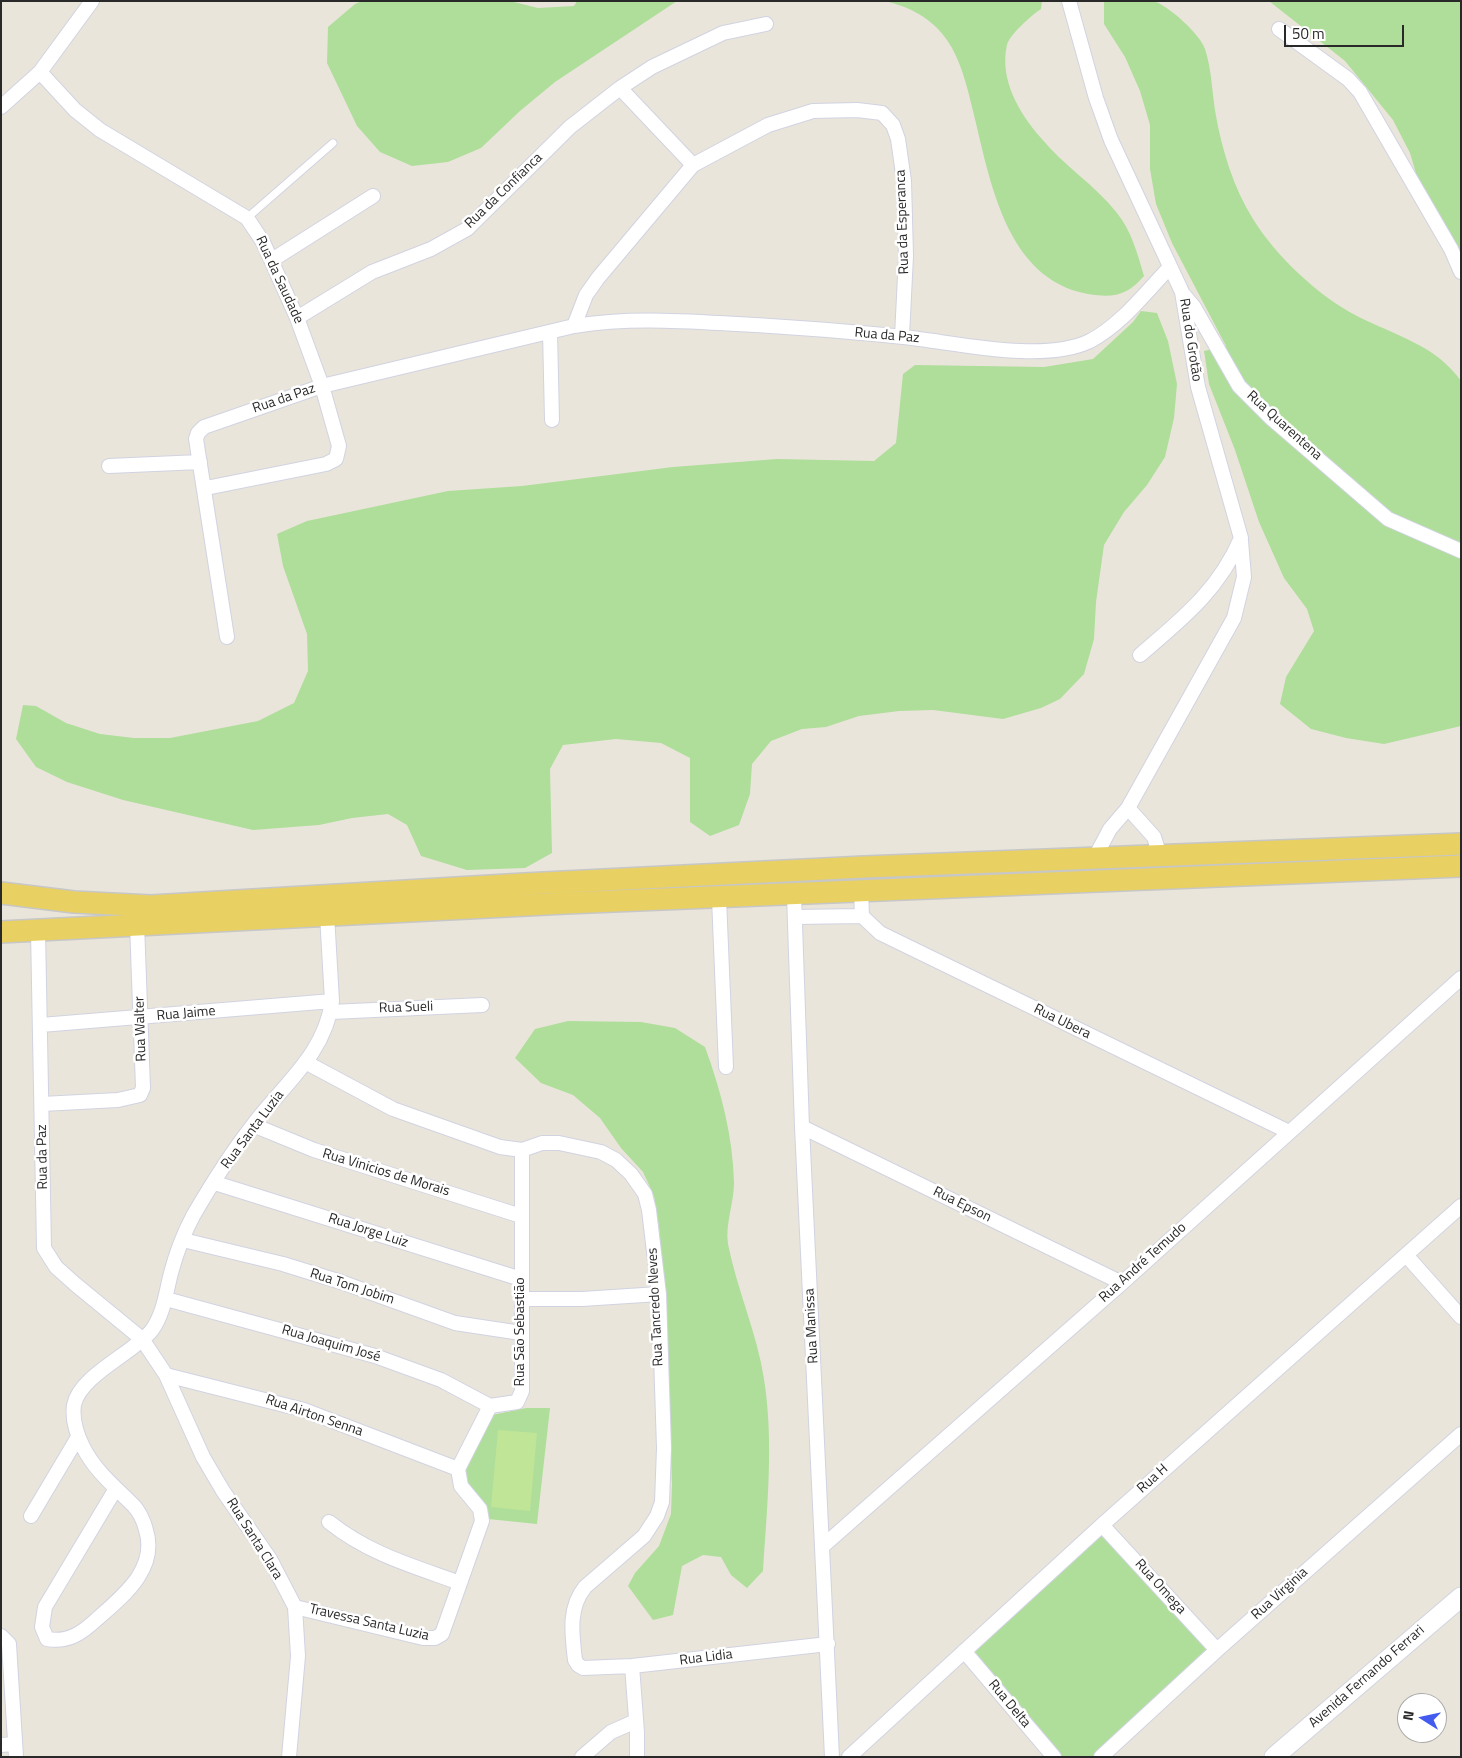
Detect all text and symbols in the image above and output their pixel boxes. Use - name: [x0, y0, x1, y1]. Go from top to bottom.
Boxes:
- scale bar: [1287, 15, 1407, 47]
- text: 50 m: [1292, 22, 1325, 45]
- street label: Rua da Confianca: [462, 150, 546, 232]
- street label: Rua da Esperanca: [893, 169, 913, 275]
- street label: Rua da Saudade: [251, 234, 307, 326]
- street label: Rua do Grotão: [1175, 297, 1205, 383]
- street label: Rua da Paz: [854, 325, 920, 347]
- street label: Rua da Paz: [250, 380, 318, 418]
- street label: Rua Quarentena: [1243, 388, 1325, 464]
- street label: Rua Walter: [131, 996, 151, 1062]
- street label: Rua Sueli: [378, 999, 434, 1017]
- street label: Rua Ubera: [1031, 1001, 1093, 1043]
- street label: Rua Jaime: [156, 1003, 216, 1025]
- street label: Rua Santa Luzia: [218, 1088, 288, 1172]
- street label: Rua da Paz: [34, 1124, 52, 1190]
- street label: Rua Vinicios de Morais: [320, 1146, 452, 1200]
- street label: Rua Epson: [930, 1184, 994, 1226]
- street label: Rua Jorge Luiz: [326, 1210, 410, 1252]
- street label: Rua André Temudo: [1096, 1220, 1190, 1306]
- street label: Rua Tancredo Neves: [644, 1247, 668, 1367]
- street label: Rua Tom Jobim: [308, 1265, 396, 1309]
- street label: Rua Sāo Sebastiāo: [513, 1277, 529, 1387]
- street label: Rua Manissa: [802, 1288, 822, 1364]
- street label: Rua Joaquim José: [280, 1322, 382, 1366]
- street label: Rua Airton Senna: [263, 1391, 365, 1441]
- street label: Rua H: [1134, 1461, 1172, 1497]
- street label: Rua Santa Clara: [222, 1495, 286, 1583]
- street label: Rua Omega: [1131, 1556, 1189, 1618]
- street label: Rua Virginia: [1248, 1564, 1312, 1624]
- street label: Travessa Santa Luzia: [308, 1601, 430, 1645]
- street label: Avenida Fernando Ferrari: [1306, 1622, 1428, 1732]
- street label: Rua Lidia: [678, 1646, 734, 1670]
- street label: Rua Delta: [984, 1677, 1034, 1731]
- north arrow: [1397, 1693, 1447, 1743]
- text: N: [1397, 1709, 1419, 1722]

